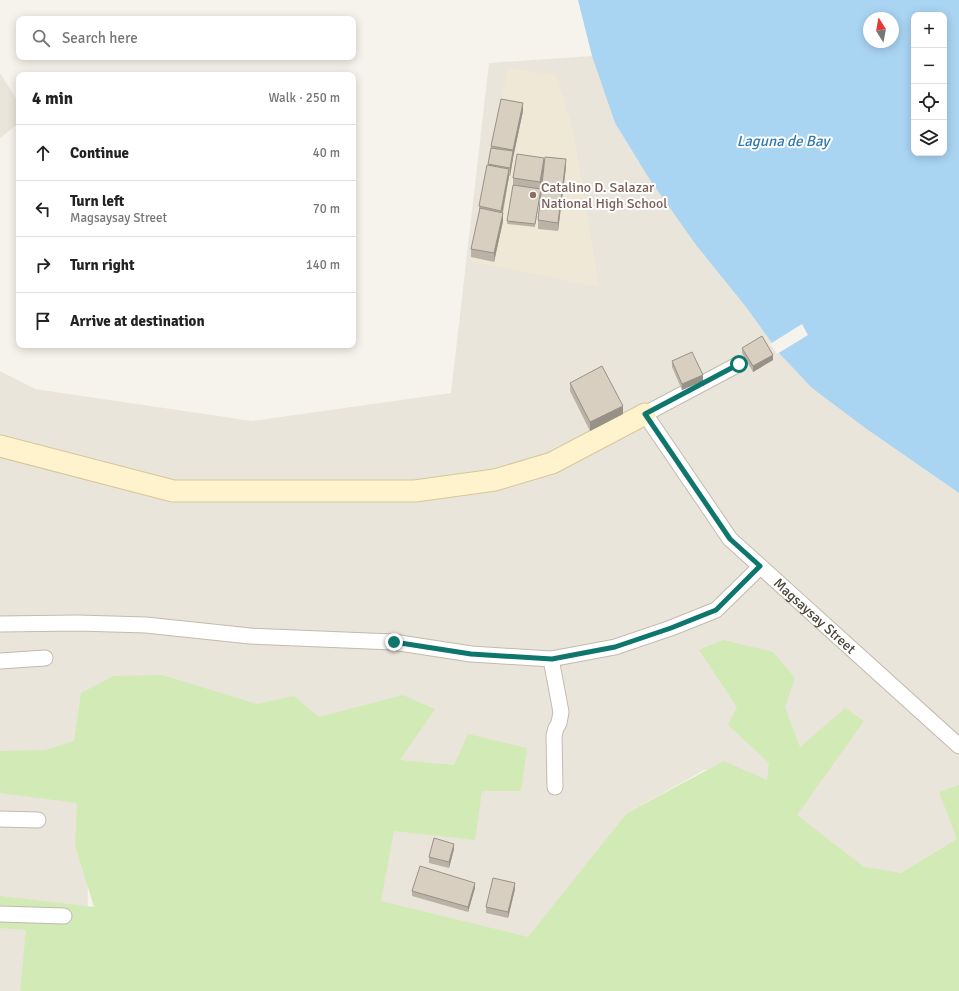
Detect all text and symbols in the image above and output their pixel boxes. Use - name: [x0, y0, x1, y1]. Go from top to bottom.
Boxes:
- north arrow: [863, 12, 899, 48]
- map controls: [911, 12, 947, 156]
- button: +: [911, 12, 947, 48]
- search box: [16, 16, 356, 60]
- icon: search: [30, 27, 52, 49]
- text: Search here: [62, 29, 138, 47]
- button: −: [911, 48, 947, 84]
- button: locate: [911, 84, 947, 120]
- text: 4 min: [32, 88, 73, 109]
- text: Walk · 250 m: [269, 90, 340, 106]
- button: layers: [911, 120, 947, 156]
- water label: Laguna de Bay: [737, 132, 831, 150]
- icon: ahead: [32, 142, 54, 164]
- text: Continue: [70, 144, 129, 162]
- text: 40 m: [313, 145, 340, 161]
- place label: Catalino D. Salazar National High School: [541, 179, 667, 212]
- marker: Catalino D. Salazar National High School: [528, 190, 538, 200]
- text: Turn left: [70, 192, 124, 210]
- icon: left: [32, 198, 54, 220]
- text: 70 m: [313, 201, 340, 217]
- text: Magsaysay Street: [70, 210, 167, 226]
- icon: right: [32, 254, 54, 276]
- text: Turn right: [70, 256, 135, 274]
- text: 140 m: [306, 257, 340, 273]
- icon: arrive: [32, 310, 54, 332]
- text: Arrive at destination: [70, 312, 205, 330]
- route start: [730, 355, 748, 373]
- street label: Magsaysay Street: [770, 575, 859, 657]
- route end: [385, 633, 403, 651]

